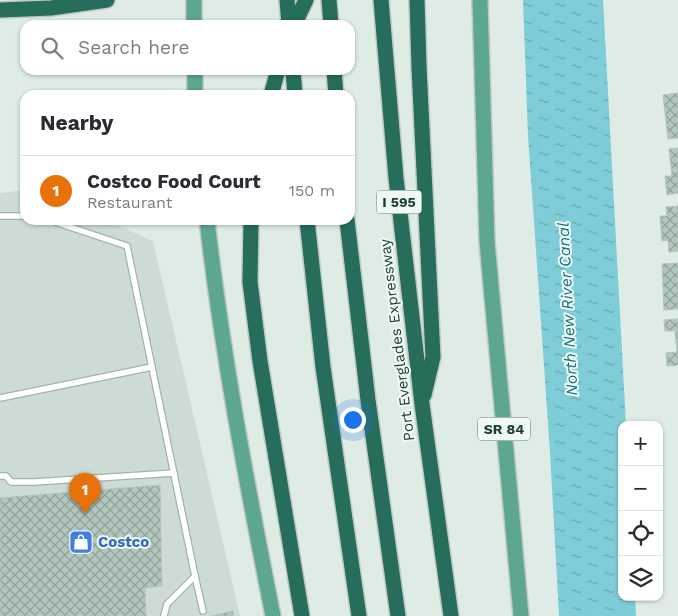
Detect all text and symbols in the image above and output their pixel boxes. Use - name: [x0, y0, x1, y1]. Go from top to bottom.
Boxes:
- search box: [20, 20, 355, 75]
- icon: search: [38, 34, 66, 62]
- text: Search here: [78, 36, 189, 59]
- text: Nearby: [40, 110, 113, 135]
- text: Costco Food Court: [87, 170, 260, 193]
- text: 1: [53, 181, 59, 200]
- text: 150 m: [289, 181, 335, 200]
- road number: I 595: [376, 190, 422, 213]
- text: Restaurant: [87, 193, 173, 212]
- water label: North New River Canal: [553, 222, 582, 396]
- street label: Port Everglades Expressway: [376, 238, 418, 442]
- your location: [340, 407, 366, 433]
- road number: SR 84: [478, 418, 530, 440]
- map controls: [618, 421, 663, 601]
- button: +: [618, 421, 663, 466]
- button: −: [618, 466, 663, 511]
- pin: 1: [69, 473, 101, 514]
- button: locate: [618, 511, 663, 556]
- shop icon: Costco: [68, 529, 94, 555]
- place label: Costco: [98, 533, 149, 551]
- button: layers: [618, 556, 663, 601]

